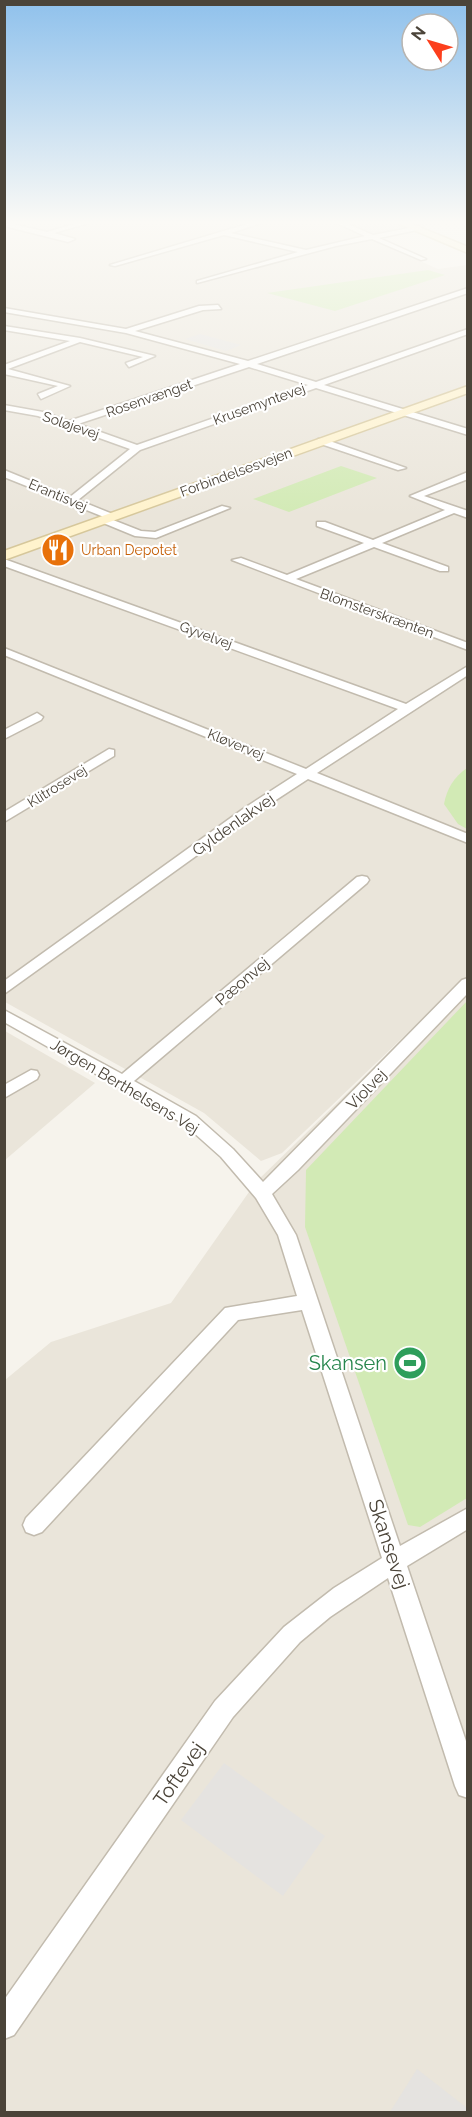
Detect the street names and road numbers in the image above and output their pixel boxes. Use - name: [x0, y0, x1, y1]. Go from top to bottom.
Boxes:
- street label: Rosenvænget: [104, 376, 195, 420]
- street label: Krusemyntevej: [211, 380, 307, 428]
- street label: Soløjevej: [41, 408, 101, 442]
- street label: Forbindelsesvejen: [178, 444, 294, 500]
- street label: Erantisvej: [26, 476, 90, 514]
- street label: Blomsterskrænten: [318, 585, 436, 641]
- street label: Gyvelvej: [177, 618, 235, 652]
- street label: Kløvervej: [205, 725, 267, 763]
- street label: Klitrosevej: [24, 761, 90, 811]
- street label: Gyldenlakvej: [189, 789, 278, 860]
- street label: Pæonvej: [211, 953, 273, 1009]
- street label: Jørgen Berthelsens Vej: [47, 1035, 202, 1138]
- street label: Violvej: [342, 1065, 390, 1114]
- street label: Skansevej: [363, 1496, 415, 1592]
- street label: Toftevej: [148, 1737, 210, 1811]

